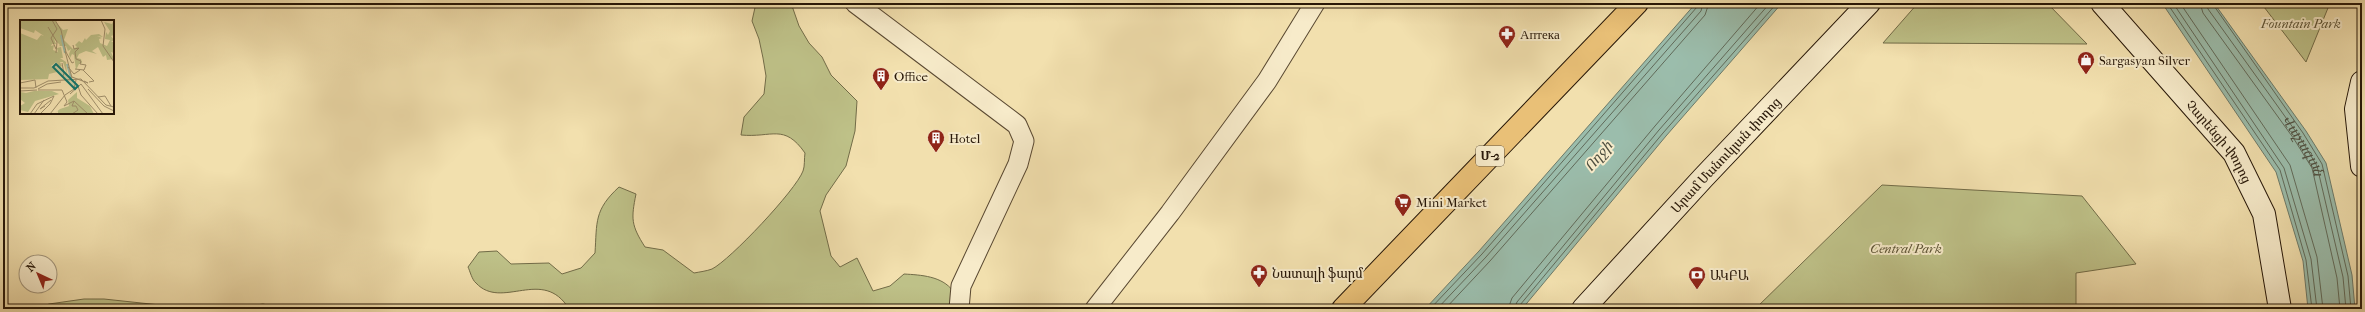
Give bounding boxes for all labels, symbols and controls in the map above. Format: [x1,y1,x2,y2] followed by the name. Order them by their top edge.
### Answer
[2260,16,2341,31] park label: Fountain Park
[20,20,114,114] inset map
[1497,24,1517,49] pharmacy icon: Аптека
[1520,27,1560,42] place label: Аптека
[2076,50,2096,75] shop icon: Sargasyan Silver
[2099,53,2191,68] place label: Sargasyan Silver
[871,66,891,91] building icon: Office
[894,69,928,84] place label: Office
[1668,94,1785,216] street label: Արամ Մանուկյան փողոց
[2183,97,2255,186] street label: Չարենցի փողոց
[2278,112,2327,178] water label: Վաչագան
[926,128,946,153] building icon: Hotel
[949,131,981,146] place label: Hotel
[1581,137,1617,175] water label: Ողջի
[1476,146,1504,166] road number: Մ-2
[1393,192,1413,217] supermarket icon: Mini Market
[1416,195,1487,210] place label: Mini Market
[1870,241,1942,256] park label: Central Park
[18,254,58,294] north arrow
[24,259,39,275] text: N
[1249,263,1269,288] pharmacy icon: Նատալի ֆարմ
[1687,265,1707,290] bank icon: ԱԿԲԱ
[1272,266,1363,282] place label: Նատալի ֆարմ
[1710,268,1749,283] place label: ԱԿԲԱ

